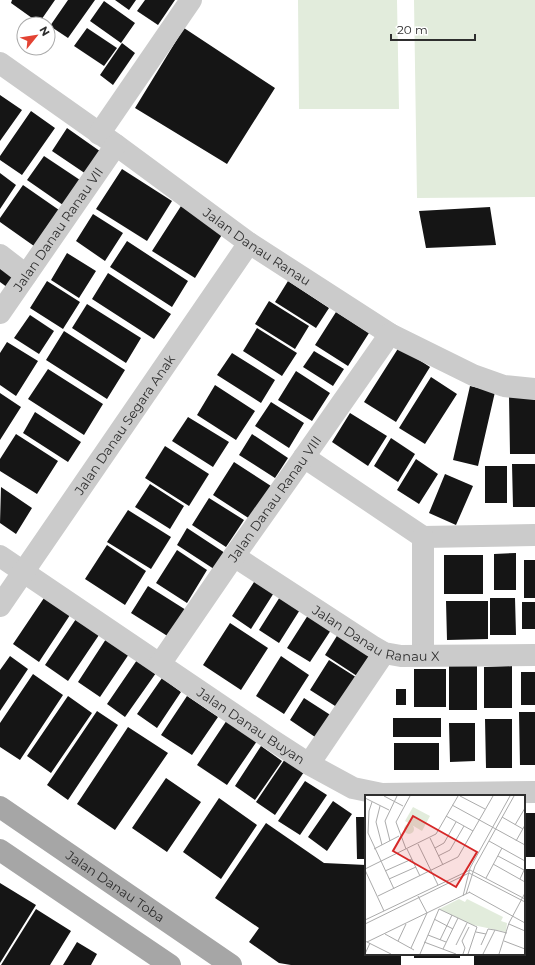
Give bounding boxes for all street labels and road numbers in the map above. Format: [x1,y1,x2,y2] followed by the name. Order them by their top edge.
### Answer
[9,164,106,295] street label: Jalan Danau Ranau VII
[199,204,314,289] street label: Jalan Danau Ranau
[70,351,178,499] street label: Jalan Danau Segara Anak
[224,432,324,566] street label: Jalan Danau Ranau VIII
[309,601,440,664] street label: Jalan Danau Ranau X
[193,683,308,767] street label: Jalan Danau Buyan
[62,846,168,925] street label: Jalan Danau Toba

